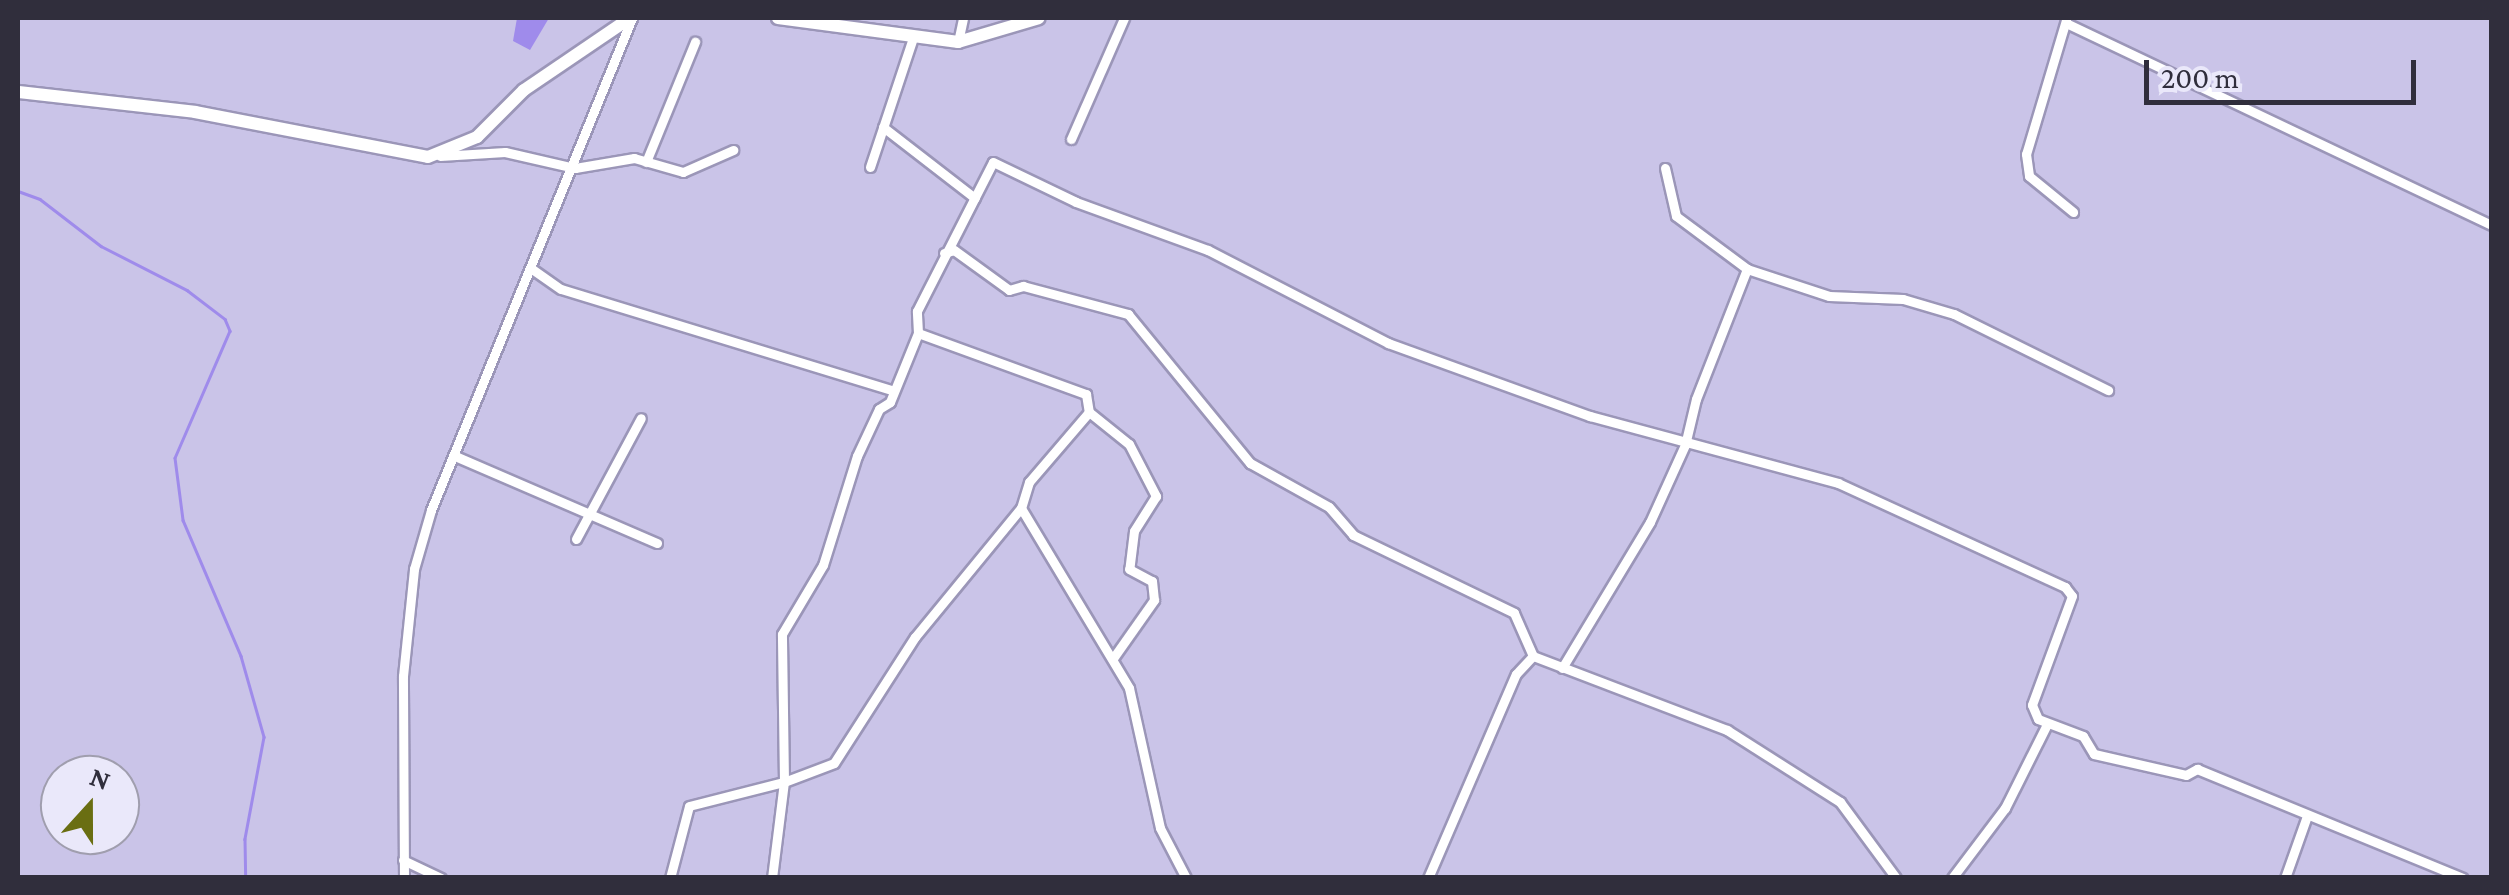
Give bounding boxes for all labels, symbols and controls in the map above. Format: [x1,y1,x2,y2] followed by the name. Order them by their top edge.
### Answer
[2149,40,2422,102] scale bar
[2161,61,2239,94] text: 200 m
[40,755,140,855] north arrow
[86,761,115,796] text: N

